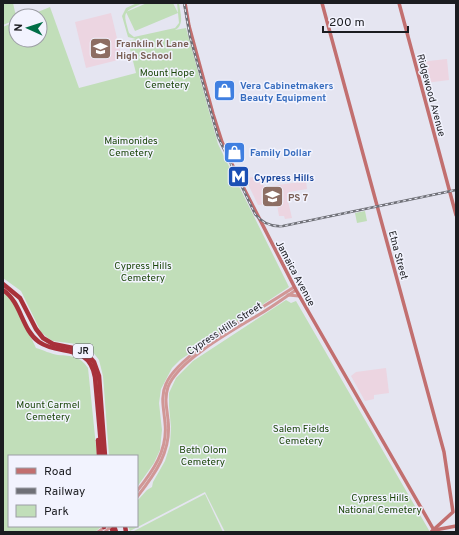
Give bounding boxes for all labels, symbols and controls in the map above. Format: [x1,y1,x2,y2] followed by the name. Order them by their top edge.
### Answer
[8,8,48,48] north arrow
[323,8,408,34] scale bar
[329,15,365,31] text: 200 m
[12,23,26,32] text: N
[88,36,114,62] school or university icon: Franklin K Lane High School
[116,38,189,63] place label: Franklin K Lane High School
[413,53,448,138] street label: Ridgewood Avenue
[140,67,194,92] park label: Mount Hope Cemetery
[211,78,237,104] shop icon: Vera Cabinetmakers Beauty Equipment
[240,80,334,105] place label: Vera Cabinetmakers Beauty Equipment
[104,135,158,160] park label: Maimonides Cemetery
[222,139,248,165] shop icon: Family Dollar
[250,147,312,160] place label: Family Dollar
[225,164,251,190] metro station icon: Cypress Hills
[254,172,314,185] place label: Cypress Hills
[259,184,285,210] school or university icon: PS 7
[288,192,308,205] place label: PS 7
[385,229,410,281] street label: Etna Street
[272,239,317,309] street label: Jamaica Avenue
[114,260,172,285] park label: Cypress Hills Cemetery
[185,300,265,359] street label: Cypress Hills Street
[73,344,93,358] road number: JR
[16,399,80,424] park label: Mount Carmel Cemetery
[273,423,330,448] park label: Salem Fields Cemetery
[179,444,227,469] park label: Beth Olom Cemetery
[8,455,138,527] legend
[44,464,72,480] text: Road
[44,484,85,500] text: Railway
[338,492,422,517] park label: Cypress Hills National Cemetery
[44,504,69,520] text: Park

